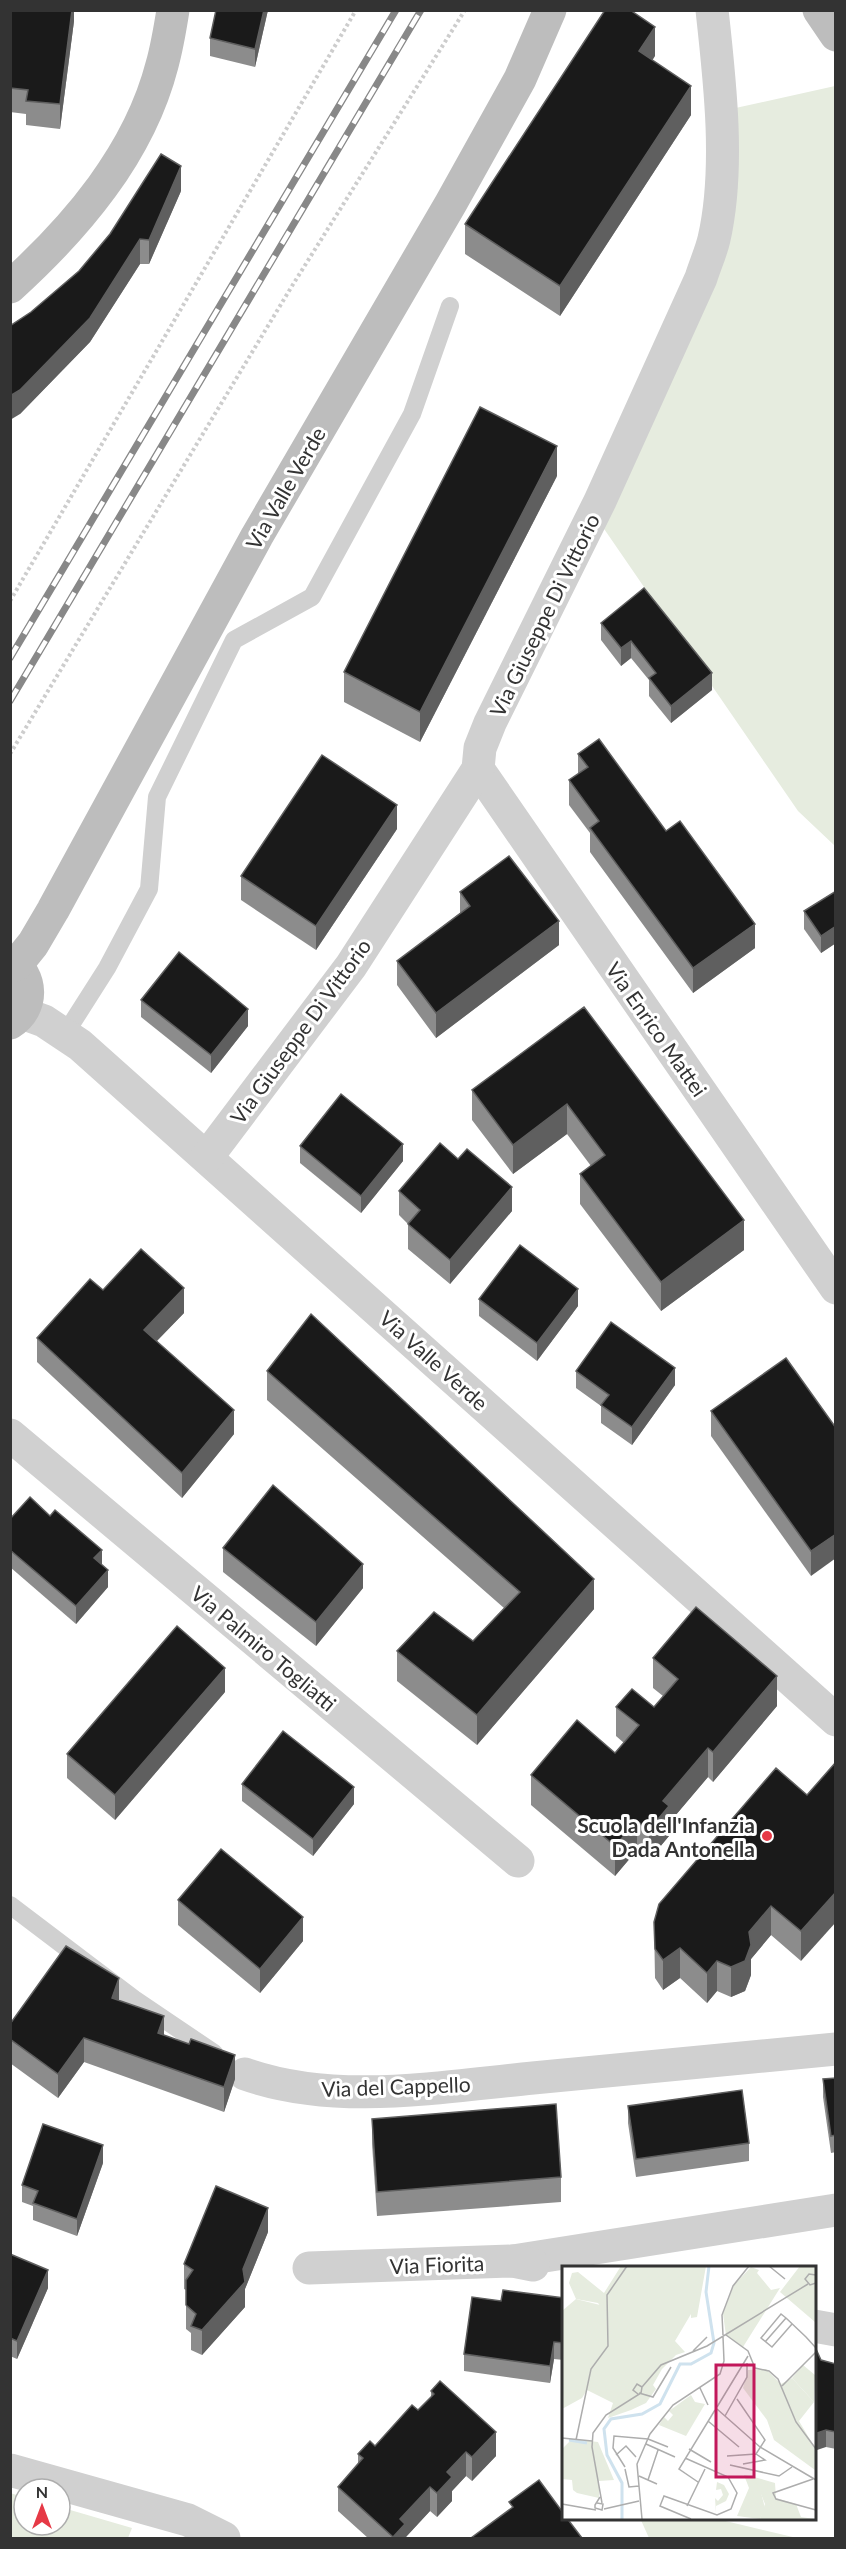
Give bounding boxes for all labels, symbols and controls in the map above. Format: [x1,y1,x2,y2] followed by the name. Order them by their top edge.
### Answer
[240,422,330,554] street label: Via Valle Verde
[484,509,604,721] street label: Via Giuseppe Di Vittorio
[224,933,376,1128] street label: Via Giuseppe Di Vittorio
[601,957,713,1101] street label: Via Enrico Mattei
[375,1305,493,1415] street label: Via Valle Verde
[186,1580,342,1716] street label: Via Palmiro Togliatti
[577,1812,755,1861] place label: Scuola dell'Infanzia Dada Antonella
[760,1829,774,1843] marker: Scuola dell'Infanzia Dada Antonella
[321,2071,471,2101] street label: Via del Cappello
[389,2250,485,2278] street label: Via Fiorita
[562,2266,816,2519] inset map
[12,2477,72,2537] north arrow
[36,2482,48,2501] text: N

